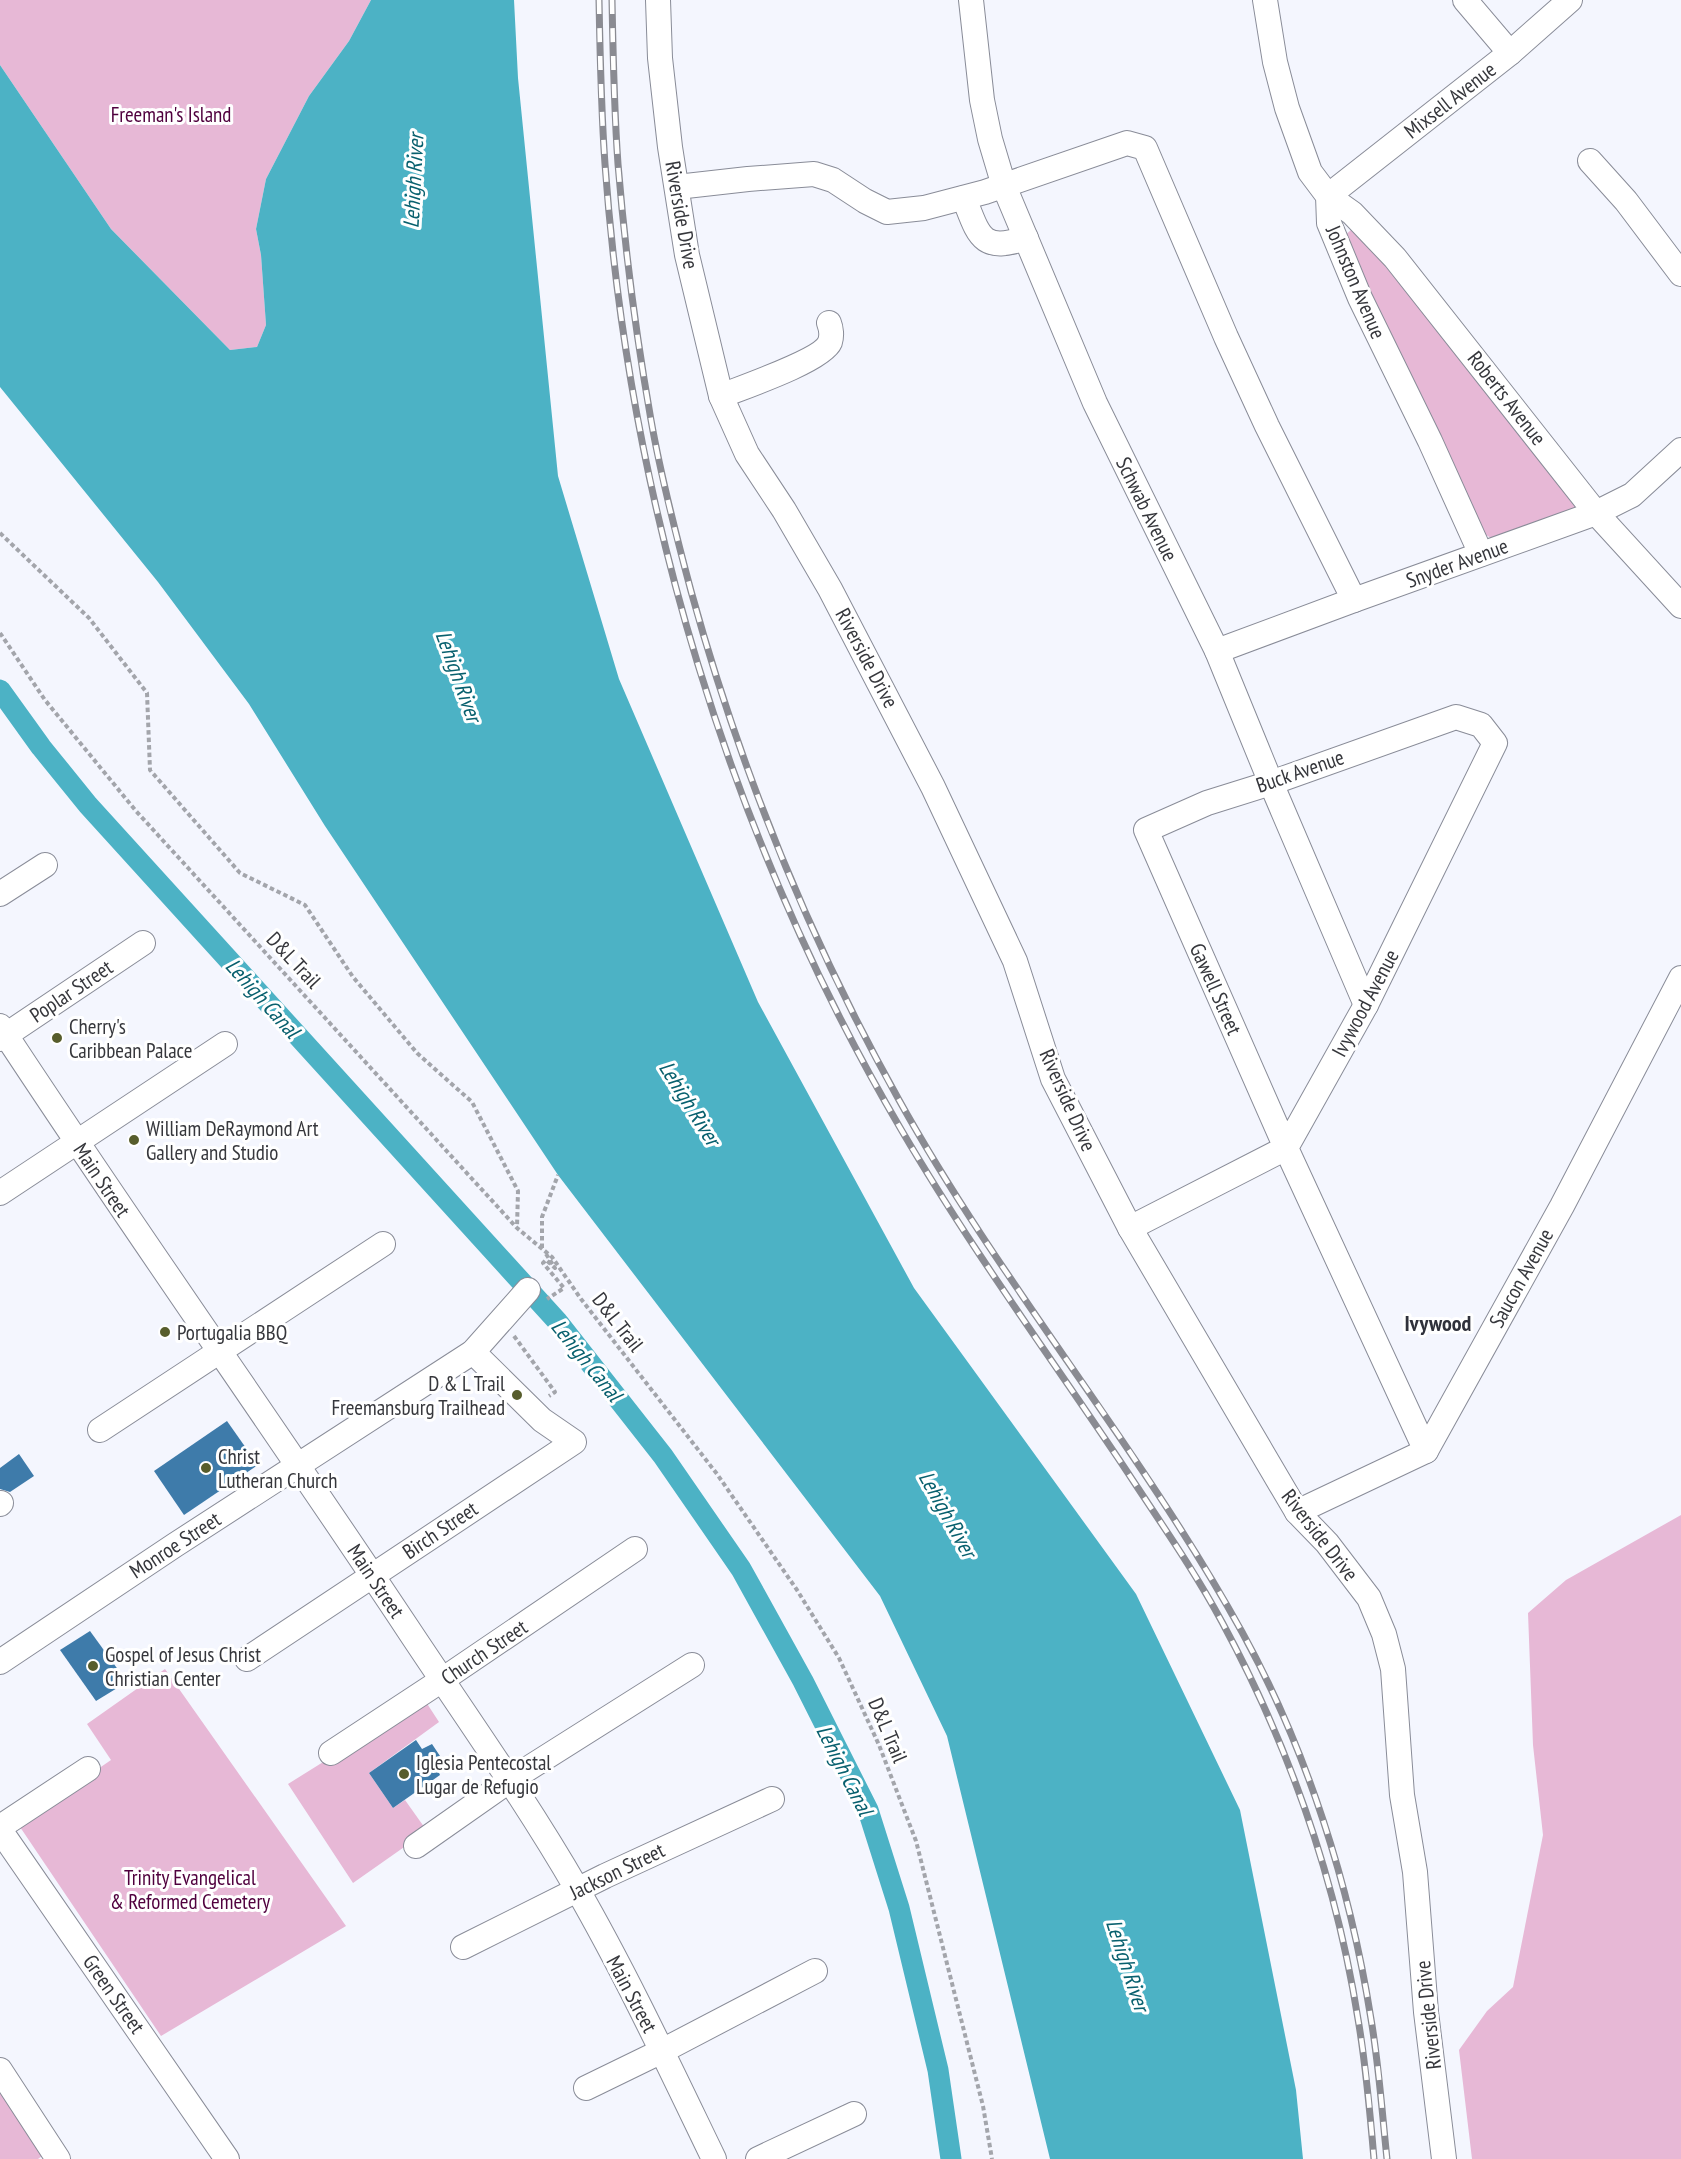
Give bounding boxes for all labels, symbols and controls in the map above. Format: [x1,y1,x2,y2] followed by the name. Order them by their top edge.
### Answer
[1399,56,1501,144] street label: Mixsell Avenue
[111,101,231,128] park label: Freeman's Island
[397,130,430,229] water label: Lehigh River
[659,159,705,271] street label: Riverside Drive
[1320,220,1392,343] street label: Johnston Avenue
[1462,345,1552,451] street label: Roberts Avenue
[1110,452,1184,566] street label: Schwab Avenue
[1402,532,1512,594] street label: Snyder Avenue
[829,603,905,713] street label: Riverside Drive
[430,627,489,728] water label: Lehigh River
[1253,743,1347,799] street label: Buck Avenue
[261,926,327,994] street label: D&L Trail
[1184,939,1248,1039] street label: Gawell Street
[1325,945,1405,1061] street label: Ivywood Avenue
[220,952,307,1045] water label: Lehigh Canal
[24,953,118,1028] street label: Poplar Street
[69,1013,192,1064] place label: Cherry's Caribbean Palace
[50,1031,64,1045] marker: Cherry's Caribbean Palace
[1033,1045,1103,1155] street label: Riverside Drive
[653,1055,728,1153] water label: Lehigh River
[146,1115,319,1166] place label: William DeRaymond Art Gallery and Studio
[127,1133,141,1147] marker: William DeRaymond Art Gallery and Studio
[67,1138,137,1222] street label: Main Street
[1483,1224,1559,1332] street label: Saucon Avenue
[586,1287,650,1357] street label: D&L Trail
[1405,1309,1472,1337] district label: Ivywood
[545,1313,630,1408] water label: Lehigh Canal
[177,1319,288,1346] place label: Portugalia BBQ
[158,1325,172,1339] marker: Portugalia BBQ
[331,1370,505,1421] place label: D & L Trail Freemansburg Trailhead
[510,1388,524,1402] marker: D & L Trail Freemansburg Trailhead
[218,1443,338,1494] place label: Christ Lutheran Church
[199,1461,213,1475] marker: Christ Lutheran Church
[913,1466,985,1565] water label: Lehigh River
[1276,1484,1364,1586] street label: Riverside Drive
[397,1495,483,1565] street label: Birch Street
[124,1505,226,1584] street label: Monroe Street
[341,1539,411,1623] street label: Main Street
[436,1613,533,1691] street label: Church Street
[105,1641,261,1692] place label: Gospel of Jesus Christ Christian Center
[86,1659,100,1673] marker: Gospel of Jesus Christ Christian Center
[862,1693,914,1767] street label: D&L Trail
[810,1720,881,1822] water label: Lehigh Canal
[416,1749,551,1800] place label: Iglesia Pentecostal Lugar de Refugio
[397,1767,411,1781] marker: Iglesia Pentecostal Lugar de Refugio
[564,1836,669,1906] street label: Jackson Street
[110,1864,270,1915] park label: Trinity Evangelical & Reformed Cemetery
[1100,1916,1157,2017] water label: Lehigh River
[77,1949,151,2039] street label: Green Street
[600,1951,664,2037] street label: Main Street
[1409,1959,1447,2071] street label: Riverside Drive

